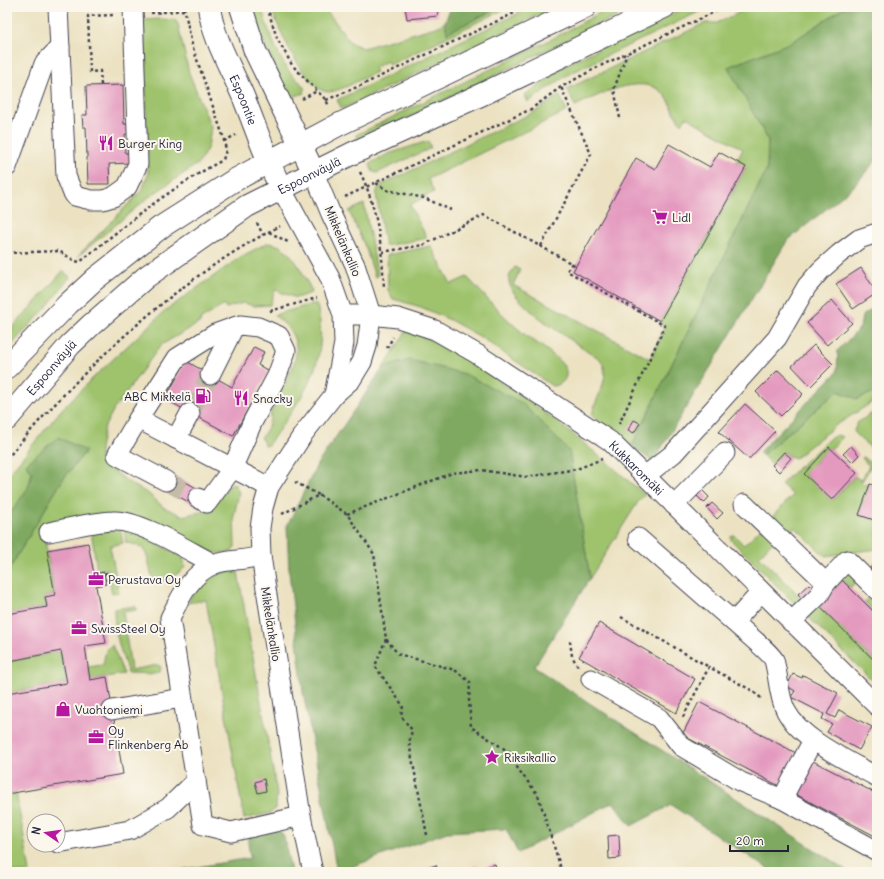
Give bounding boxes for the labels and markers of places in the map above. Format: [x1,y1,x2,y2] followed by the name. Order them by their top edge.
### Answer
[97,134,115,152] restaurant icon: Burger King
[118,136,182,151] place label: Burger King
[651,208,669,226] supermarket icon: Lidl
[672,210,691,225] place label: Lidl
[194,387,212,405] fuel station icon: ABC Mikkelä
[124,389,191,404] place label: ABC Mikkelä
[232,389,250,407] restaurant icon: Snacky
[253,391,292,406] place label: Snacky
[87,570,105,588] office icon: Perustava Oy
[108,572,181,587] place label: Perustava Oy
[70,619,88,637] office icon: SwissSteel Oy
[91,621,166,636] place label: SwissSteel Oy
[54,700,72,718] shop icon: Vuohtoniemi
[75,702,143,717] place label: Vuohtoniemi
[108,723,189,752] place label: Oy Flinkenberg Ab
[87,728,105,746] office icon: Oy Flinkenberg Ab
[483,748,501,766] place icon: Riksikallio
[504,750,557,765] place label: Riksikallio

